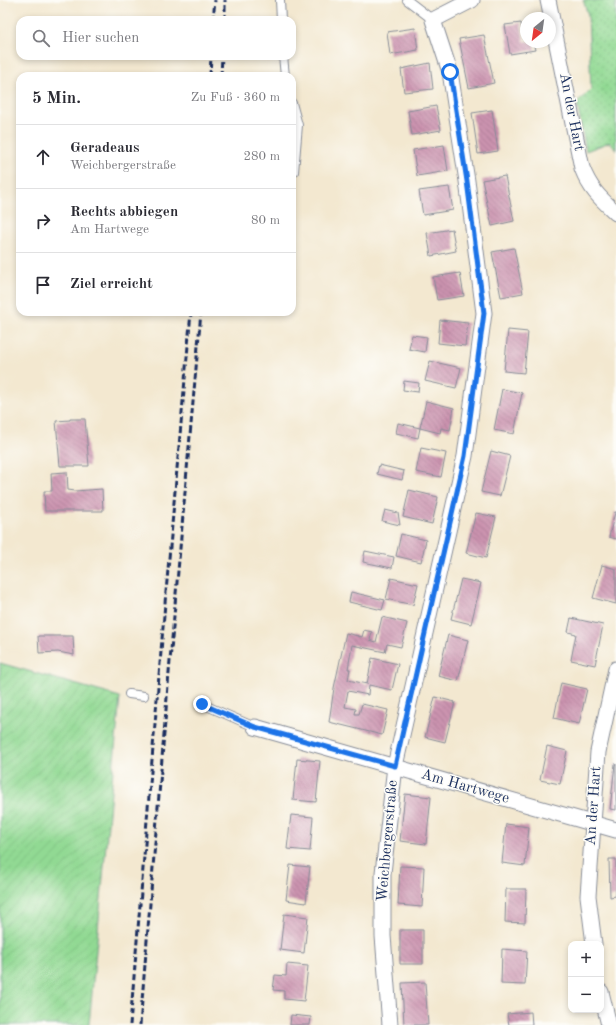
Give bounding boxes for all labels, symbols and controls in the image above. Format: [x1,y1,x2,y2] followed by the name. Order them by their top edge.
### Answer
[520,12,556,48] north arrow
[16,16,296,60] search box
[30,27,52,49] icon: search
[62,31,139,46] text: Hier suchen
[441,63,459,81] route start
[556,72,586,152] street label: An der Hart
[32,90,81,107] text: 5 Min.
[191,91,280,104] text: Zu Fuß · 360 m
[70,141,139,156] text: Geradeaus
[32,146,54,168] icon: ahead
[243,150,280,163] text: 280 m
[70,159,176,172] text: Weichbergerstraße
[70,205,178,220] text: Rechts abbiegen
[32,210,54,232] icon: right
[251,214,280,227] text: 80 m
[70,223,149,236] text: Am Hartwege
[32,274,54,296] icon: arrive
[70,277,153,292] text: Ziel erreicht
[193,695,211,713] route end
[584,766,604,846] street label: An der Hart
[419,767,511,807] street label: Am Hartwege
[375,779,401,903] street label: Weichbergerstraße
[568,941,604,1013] map controls
[568,941,604,977] button: +
[568,977,604,1013] button: −

